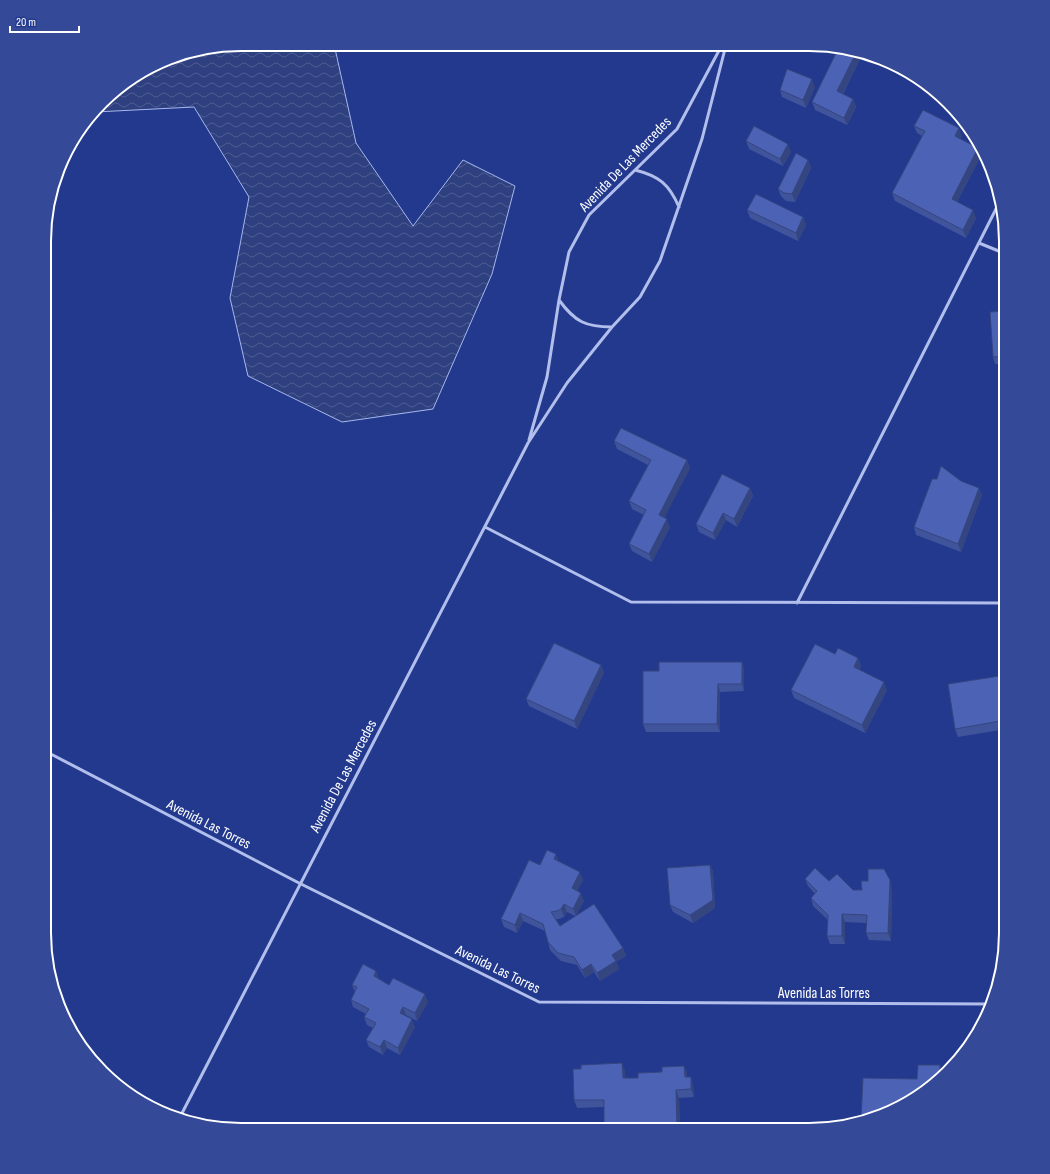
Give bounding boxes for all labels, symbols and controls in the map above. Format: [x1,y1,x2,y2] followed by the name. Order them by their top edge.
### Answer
[10,8,79,34] scale bar
[16,15,36,30] text: 20 m
[574,113,676,217] street label: Avenida De Las Mercedes
[305,717,381,837] street label: Avenida De Las Mercedes
[163,795,254,854] street label: Avenida Las Torres
[451,940,543,998] street label: Avenida Las Torres
[777,984,870,1003] street label: Avenida Las Torres

